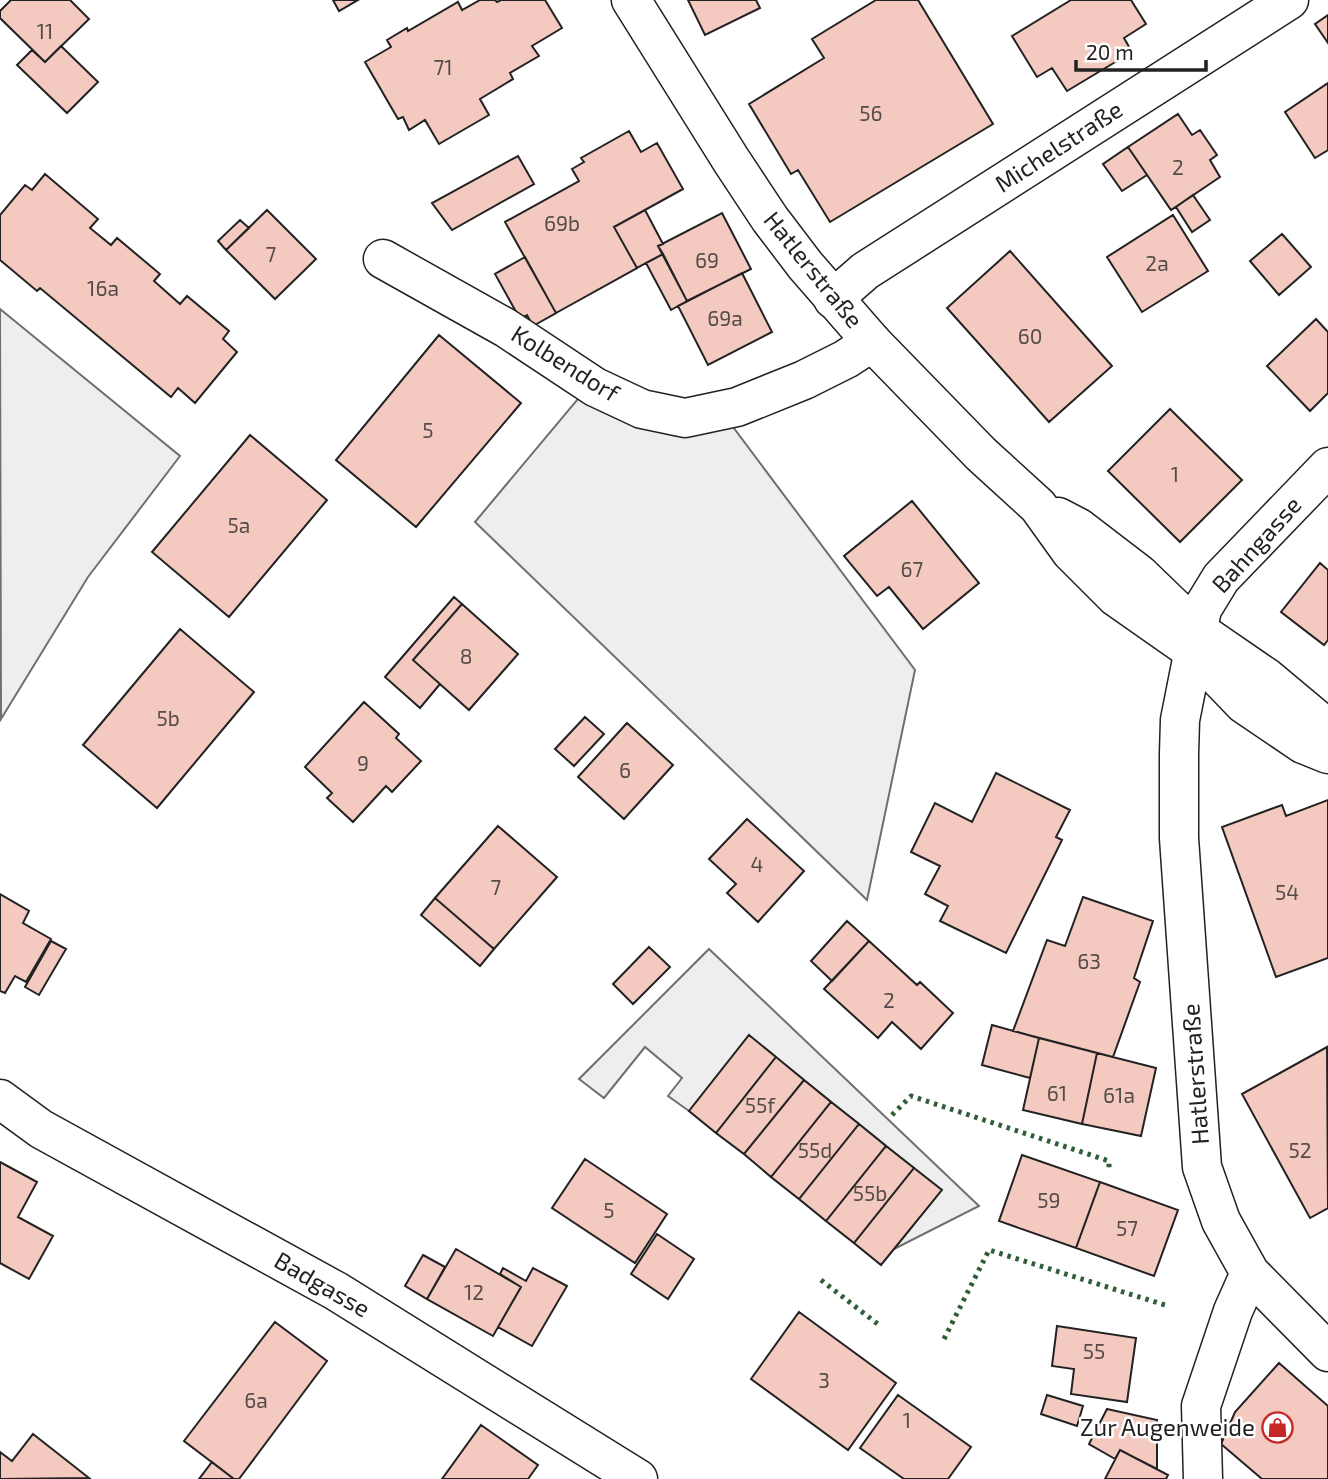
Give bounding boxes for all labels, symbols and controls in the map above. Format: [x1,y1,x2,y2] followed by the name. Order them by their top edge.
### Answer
[37,18,53,43] house number: 11
[1076,28,1206,72] scale bar
[1086,39,1134,64] text: 20 m
[433,54,453,79] house number: 71
[989,94,1127,198] street label: Michelstraße
[859,100,883,125] house number: 56
[1172,154,1184,179] house number: 2
[758,205,870,333] street label: Hatlerstraße
[544,210,580,235] house number: 69b
[266,241,277,266] house number: 7
[695,247,719,272] house number: 69
[1145,250,1169,275] house number: 2a
[87,275,119,300] house number: 16a
[707,305,743,330] house number: 69a
[507,318,626,408] street label: Kolbendorf
[1018,323,1042,348] house number: 60
[422,417,434,442] house number: 5
[1171,461,1179,486] house number: 1
[1205,490,1307,598] street label: Bahngasse
[228,512,250,537] house number: 5a
[901,556,924,581] house number: 67
[460,643,472,668] house number: 8
[156,705,180,730] house number: 5b
[357,750,369,775] house number: 9
[619,757,631,782] house number: 6
[751,851,763,876] house number: 4
[491,874,502,899] house number: 7
[1275,879,1299,904] house number: 54
[1077,948,1101,973] house number: 63
[883,987,895,1012] house number: 2
[1175,1003,1214,1146] street label: Hatlerstraße
[1047,1080,1067,1105] house number: 61
[1103,1082,1135,1107] house number: 61a
[745,1092,776,1117] house number: 55f
[798,1137,832,1162] house number: 55d
[1288,1137,1312,1162] house number: 52
[853,1180,887,1205] house number: 55b
[1037,1187,1061,1212] house number: 59
[603,1197,615,1222] house number: 5
[1116,1215,1138,1240] house number: 57
[270,1245,376,1323] street label: Badgasse
[464,1279,484,1304] house number: 12
[1083,1338,1105,1363] house number: 55
[818,1367,830,1392] house number: 3
[244,1387,268,1412] house number: 6a
[903,1407,911,1432] house number: 1
[1261,1411,1295,1445] shop icon: Zur Augenweide
[1080,1412,1255,1441] place label: Zur Augenweide

